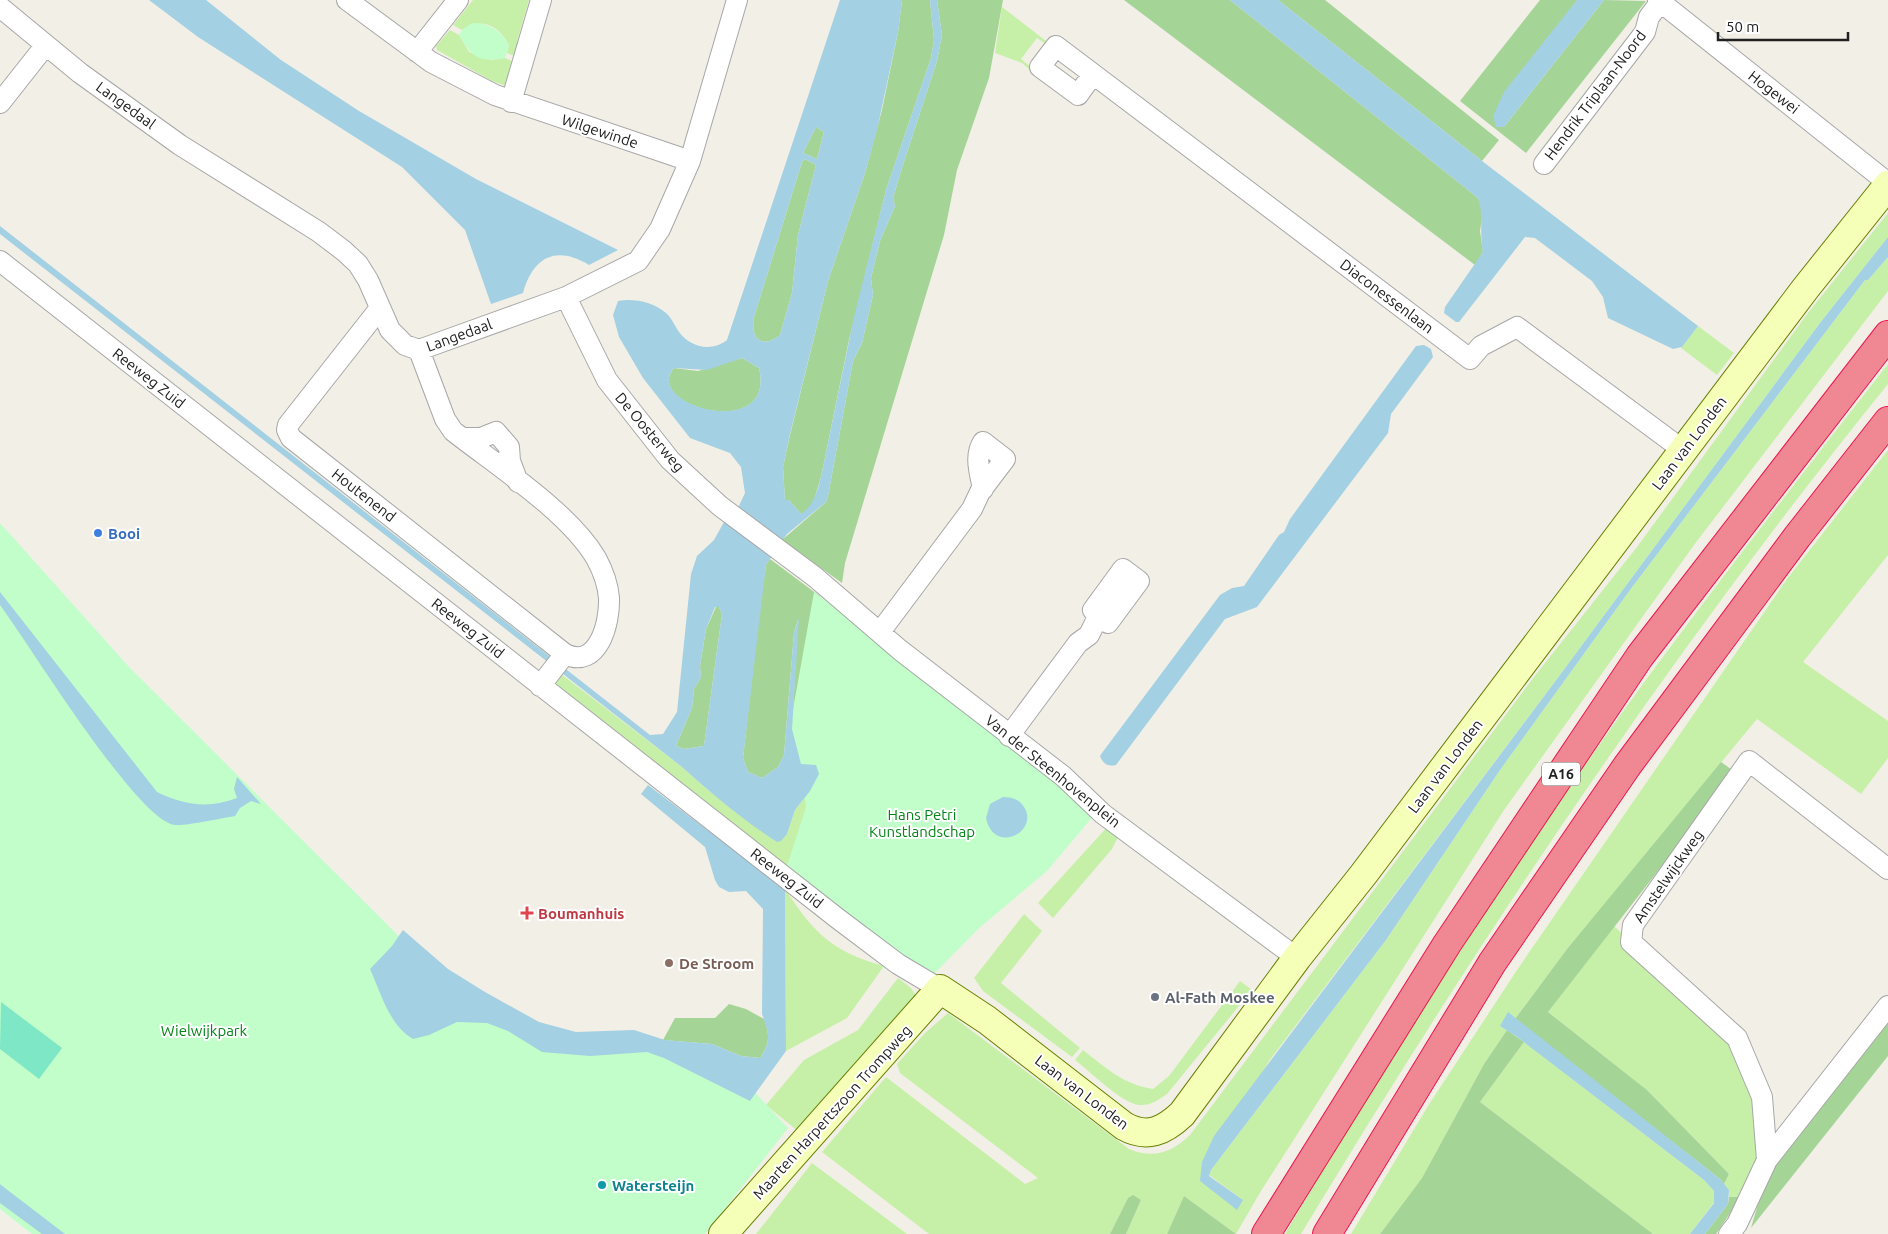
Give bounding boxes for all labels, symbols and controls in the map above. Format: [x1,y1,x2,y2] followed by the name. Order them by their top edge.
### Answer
[1718,10,1848,42] scale bar
[1726,18,1759,35] text: 50 m
[1541,27,1649,163] street label: Hendrik Triplaan-Noord
[1745,67,1803,117] street label: Hogewei
[93,78,159,132] street label: Langedaal
[560,111,640,151] street label: Wilgewinde
[1337,255,1437,337] street label: Diaconessenlaan
[424,315,494,355] street label: Langedaal
[109,344,189,412] street label: Reeweg Zuid
[612,389,688,475] street label: De Oosterweg
[1648,393,1730,493] street label: Laan van Londen
[329,465,399,525] street label: Houtenend
[108,525,140,542] place label: Booi
[92,527,104,539] marker: Booi
[428,594,508,662] street label: Reeweg Zuid
[982,711,1124,831] street label: Van der Steenhovenplein
[1404,716,1486,816] street label: Laan van Londen
[1542,762,1580,786] road number: A16
[869,806,975,840] park label: Hans Petri Kunstlandschap
[1630,826,1706,926] street label: Amstelwijckweg
[747,844,827,912] street label: Reeweg Zuid
[538,905,624,922] place label: Boumanhuis
[520,906,534,920] marker: Boumanhuis
[679,955,754,972] place label: De Stroom
[663,957,675,969] marker: De Stroom
[1165,989,1275,1006] place label: Al-Fath Moskee
[1149,991,1161,1003] marker: Al-Fath Moskee
[161,1022,248,1039] park label: Wielwijkpark
[749,1022,915,1202] street label: Maarten Harpertszoon Trompweg
[1032,1051,1132,1133] street label: Laan van Londen
[612,1177,694,1194] place label: Watersteijn
[596,1179,608,1191] marker: Watersteijn

